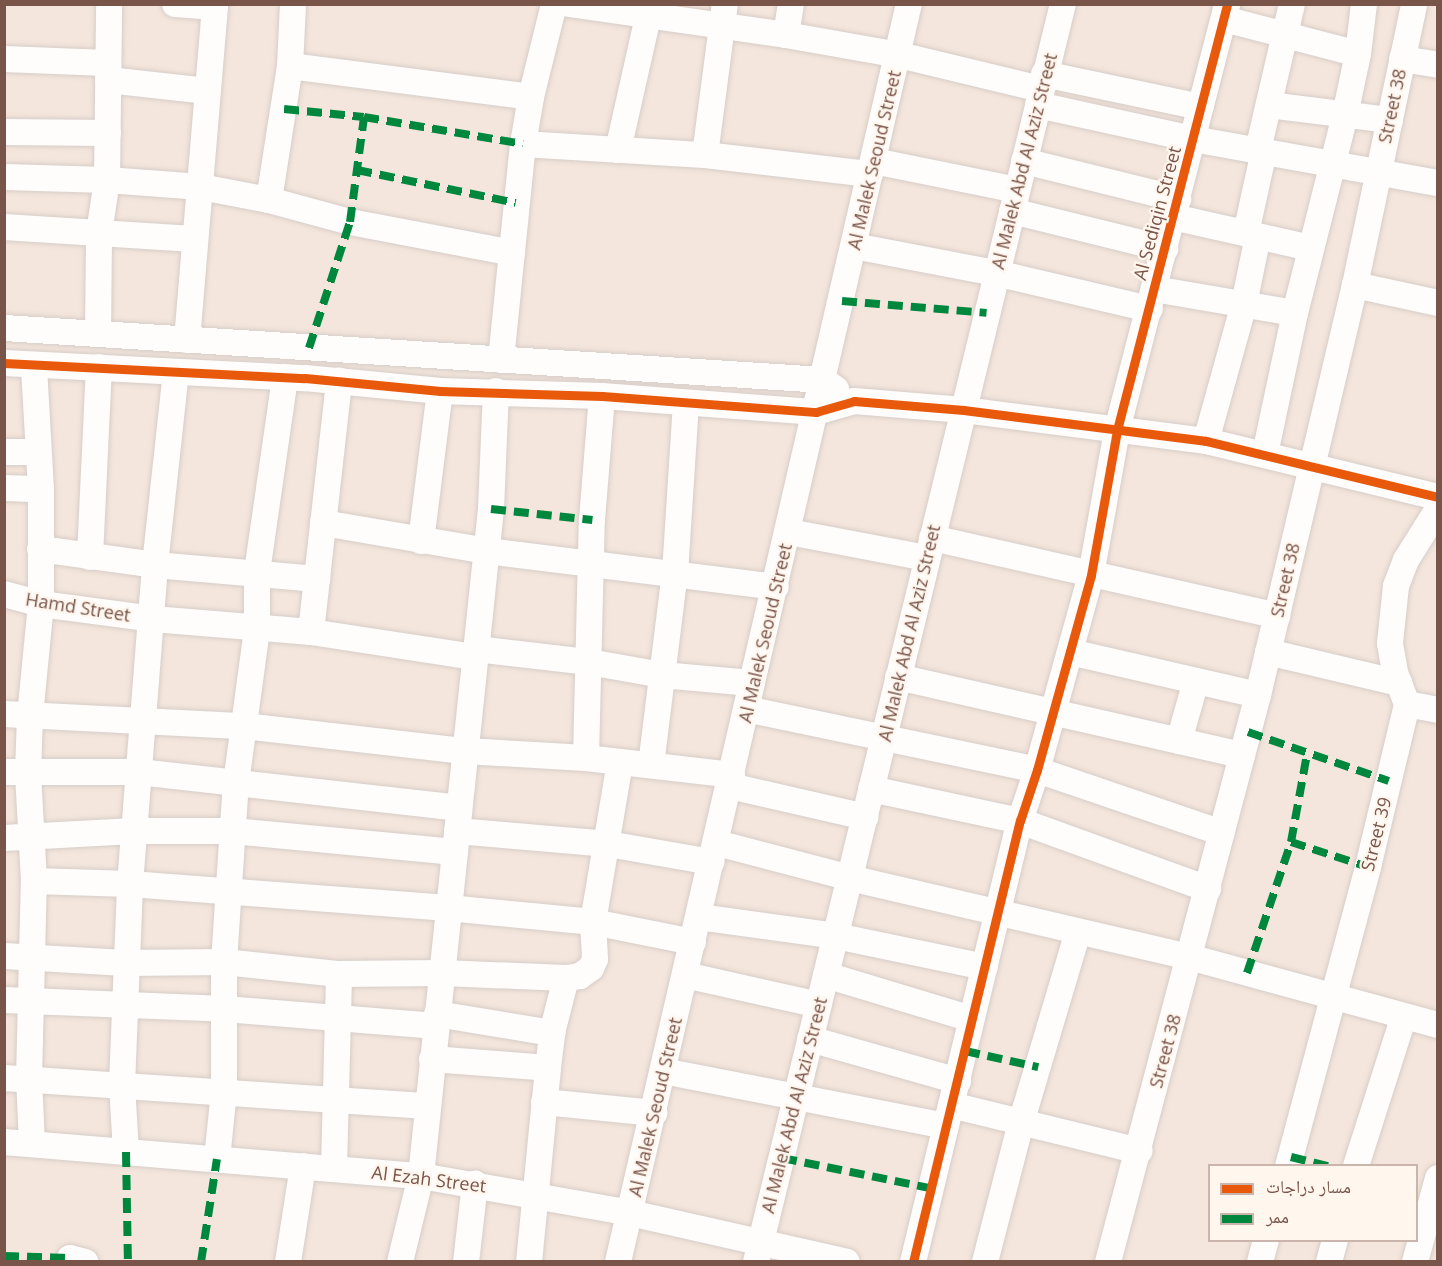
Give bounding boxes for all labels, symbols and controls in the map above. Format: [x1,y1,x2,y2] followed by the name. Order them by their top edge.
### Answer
[987,51,1061,271] street label: Al Malek Abd Al Aziz Street
[1374,67,1410,145] street label: Street 38
[843,68,905,252] street label: Al Malek Seoud Street
[1129,144,1185,282] street label: Al Sediqin Street
[874,522,944,744] street label: Al Malek Abd Al Aziz Street
[734,541,796,725] street label: Al Malek Seoud Street
[1266,541,1304,619] street label: Street 38
[24,588,132,626] street label: Hamd Street
[1356,795,1396,873] street label: Street 39
[757,995,831,1215] street label: Al Malek Abd Al Aziz Street
[1145,1012,1185,1090] street label: Street 38
[624,1015,686,1199] street label: Al Malek Seoud Street
[371,1161,487,1197] street label: Al Ezah Street
[1208,1164,1418,1242] legend
[1266,1174,1351,1198] text: مسار دراجات
[1266,1204,1289,1228] text: ممر

